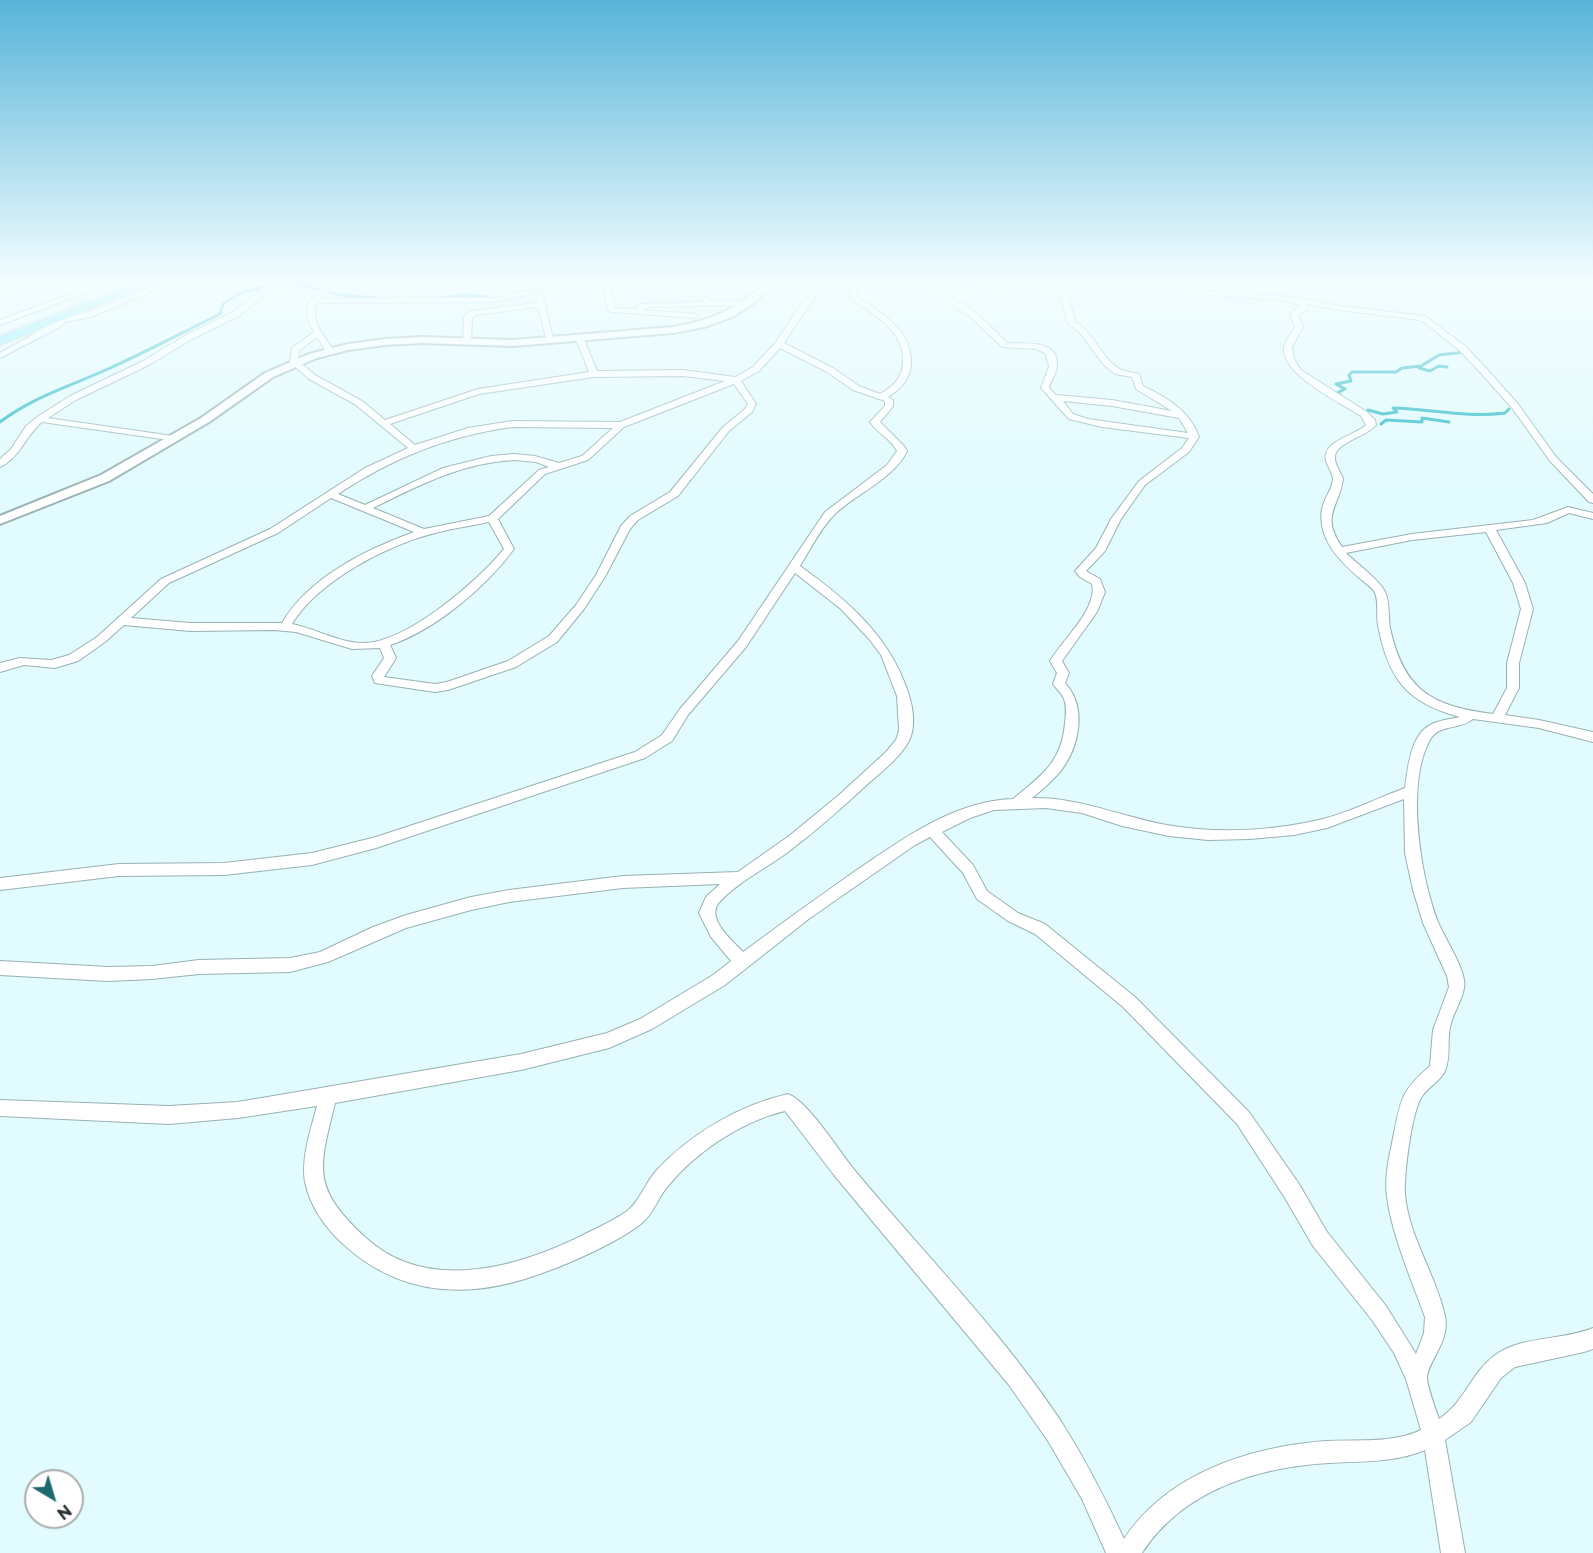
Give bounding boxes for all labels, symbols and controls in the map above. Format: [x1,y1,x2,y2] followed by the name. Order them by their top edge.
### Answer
[24,1469,84,1529] north arrow
[53,1501,75,1523] text: N

